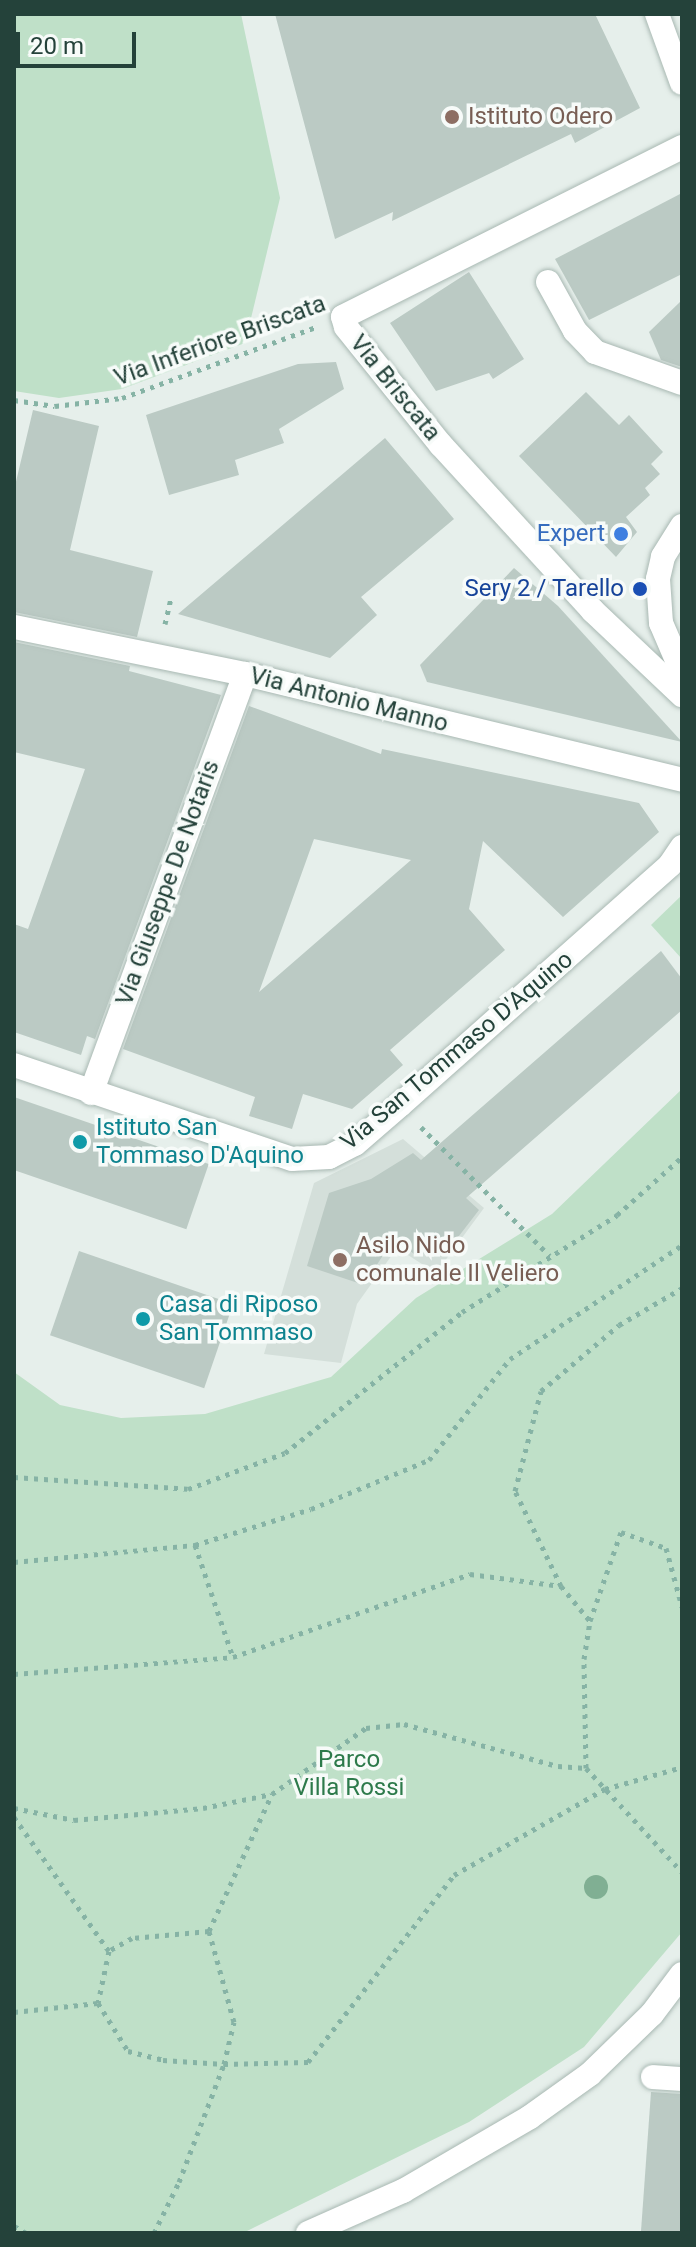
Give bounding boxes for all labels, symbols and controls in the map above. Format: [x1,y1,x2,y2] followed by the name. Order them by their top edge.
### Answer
[20,16,140,66] scale bar
[30,32,84,60] text: 20 m
[468,103,613,131] place label: Istituto Odero
[443,108,461,126] marker: Istituto Odero
[110,289,330,393] street label: Via Inferiore Briscata
[344,329,446,447] street label: Via Briscata
[537,520,605,548] place label: Expert
[612,525,630,543] marker: Expert
[464,575,624,603] place label: Sery 2 / Tarello
[631,580,649,598] marker: Sery 2 / Tarello
[247,661,451,739] street label: Via Antonio Manno
[110,756,226,1010] street label: Via Giuseppe De Notaris
[335,945,579,1157] street label: Via San Tommaso D'Aquino
[96,1114,304,1170] place label: Istituto San Tommaso D'Aquino
[71,1133,89,1151] marker: Istituto San Tommaso D'Aquino
[356,1232,559,1288] place label: Asilo Nido comunale Il Veliero
[331,1251,349,1269] marker: Asilo Nido comunale Il Veliero
[159,1291,318,1347] place label: Casa di Riposo San Tommaso
[134,1310,152,1328] marker: Casa di Riposo San Tommaso
[294,1746,404,1802] park label: Parco Villa Rossi

